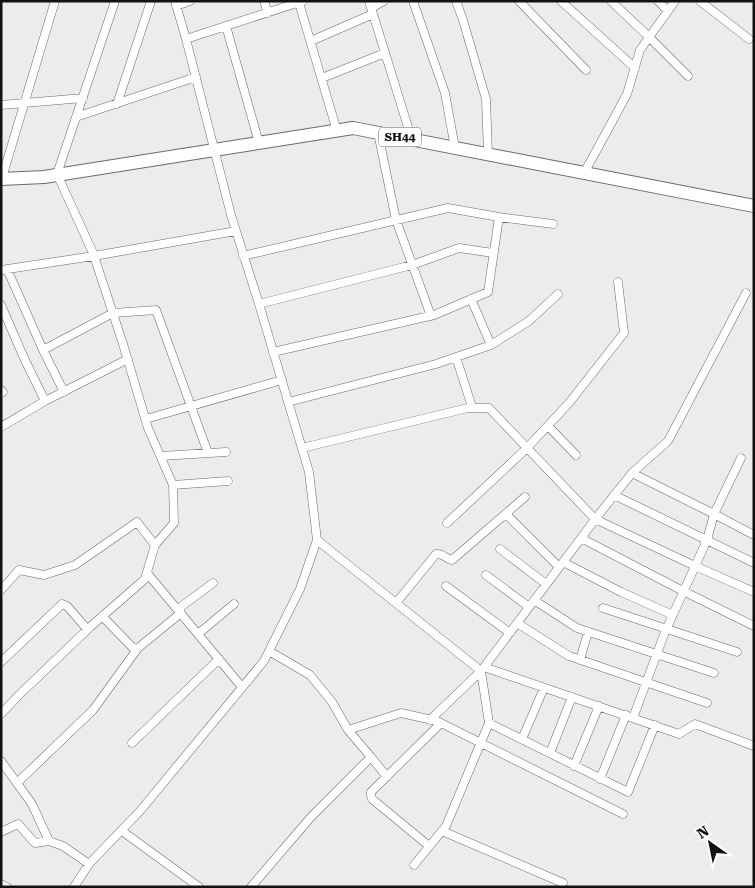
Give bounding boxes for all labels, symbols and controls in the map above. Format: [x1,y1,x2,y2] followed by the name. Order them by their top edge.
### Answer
[379,128,421,146] road number: SH44
[685,818,735,868] north arrow
[694,822,712,842] text: N

